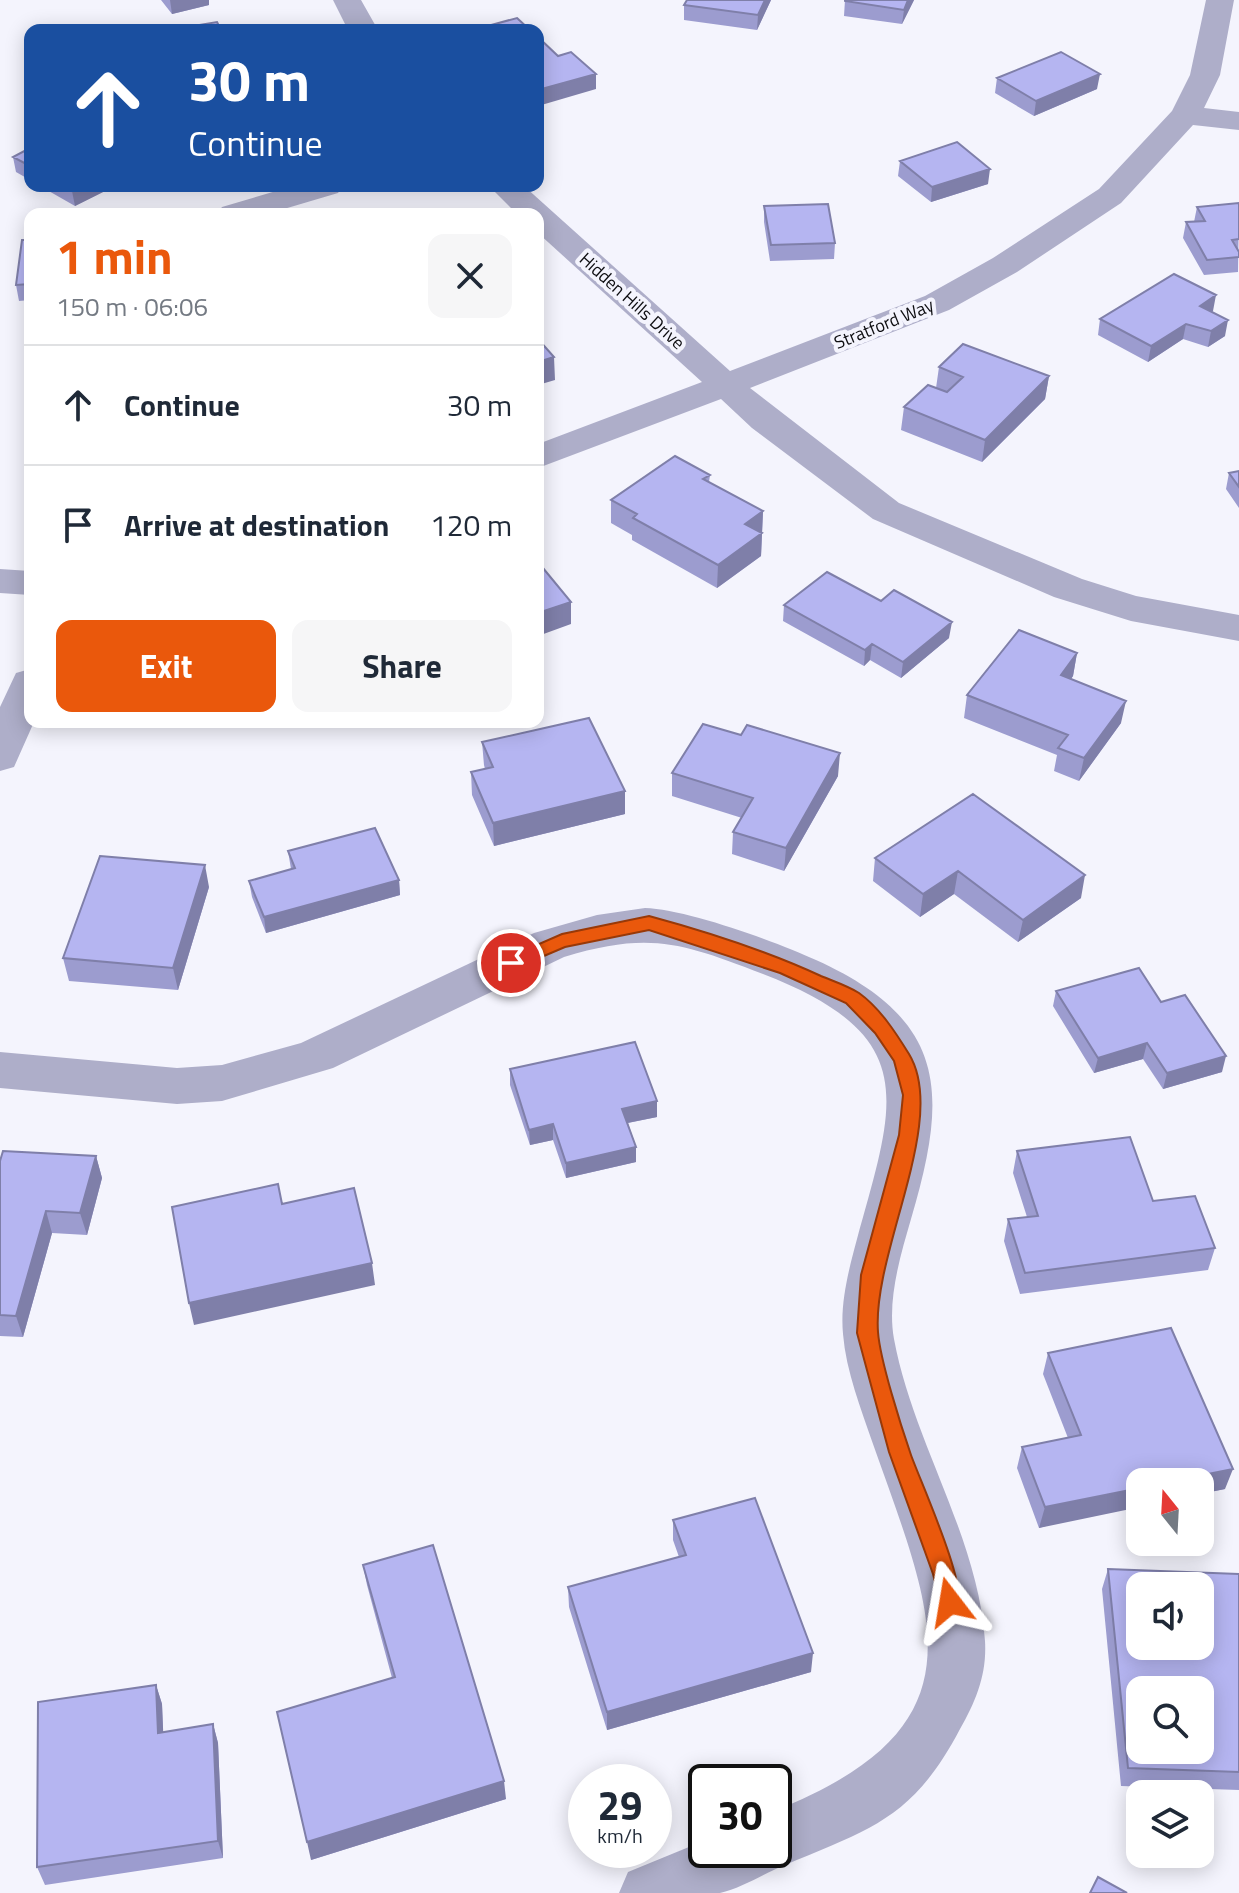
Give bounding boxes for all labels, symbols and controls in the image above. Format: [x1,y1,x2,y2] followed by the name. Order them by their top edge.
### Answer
[188,38,310,123] text: 30 m
[56,56,160,160] icon: ahead
[188,115,323,170] text: Continue
[56,220,173,293] text: 1 min
[428,234,512,318] button: close
[574,246,691,355] street label: Hidden Hills Drive
[56,287,208,326] text: 150 m · 06:06
[830,291,938,356] street label: Stratford Way
[124,382,240,428] text: Continue
[447,382,512,428] text: 30 m
[56,383,100,427] icon: ahead
[124,502,389,548] text: Arrive at destination
[430,502,512,548] text: 120 m
[56,503,100,547] icon: arrive
[56,620,276,712] button: Exit
[292,620,512,712] button: Share
[477,929,545,997] pin
[489,941,533,985] icon: arrive
[1126,1468,1214,1556] north arrow
[1126,1468,1214,1868] map controls
[908,1560,992,1644] position arrow
[1126,1572,1214,1660] button: sound
[1126,1676,1214,1764] button: search
[688,1764,792,1868] speed limit sign: 30
[598,1775,642,1836] text: 29
[1126,1780,1214,1868] button: layers
[597,1820,643,1851] text: km/h

